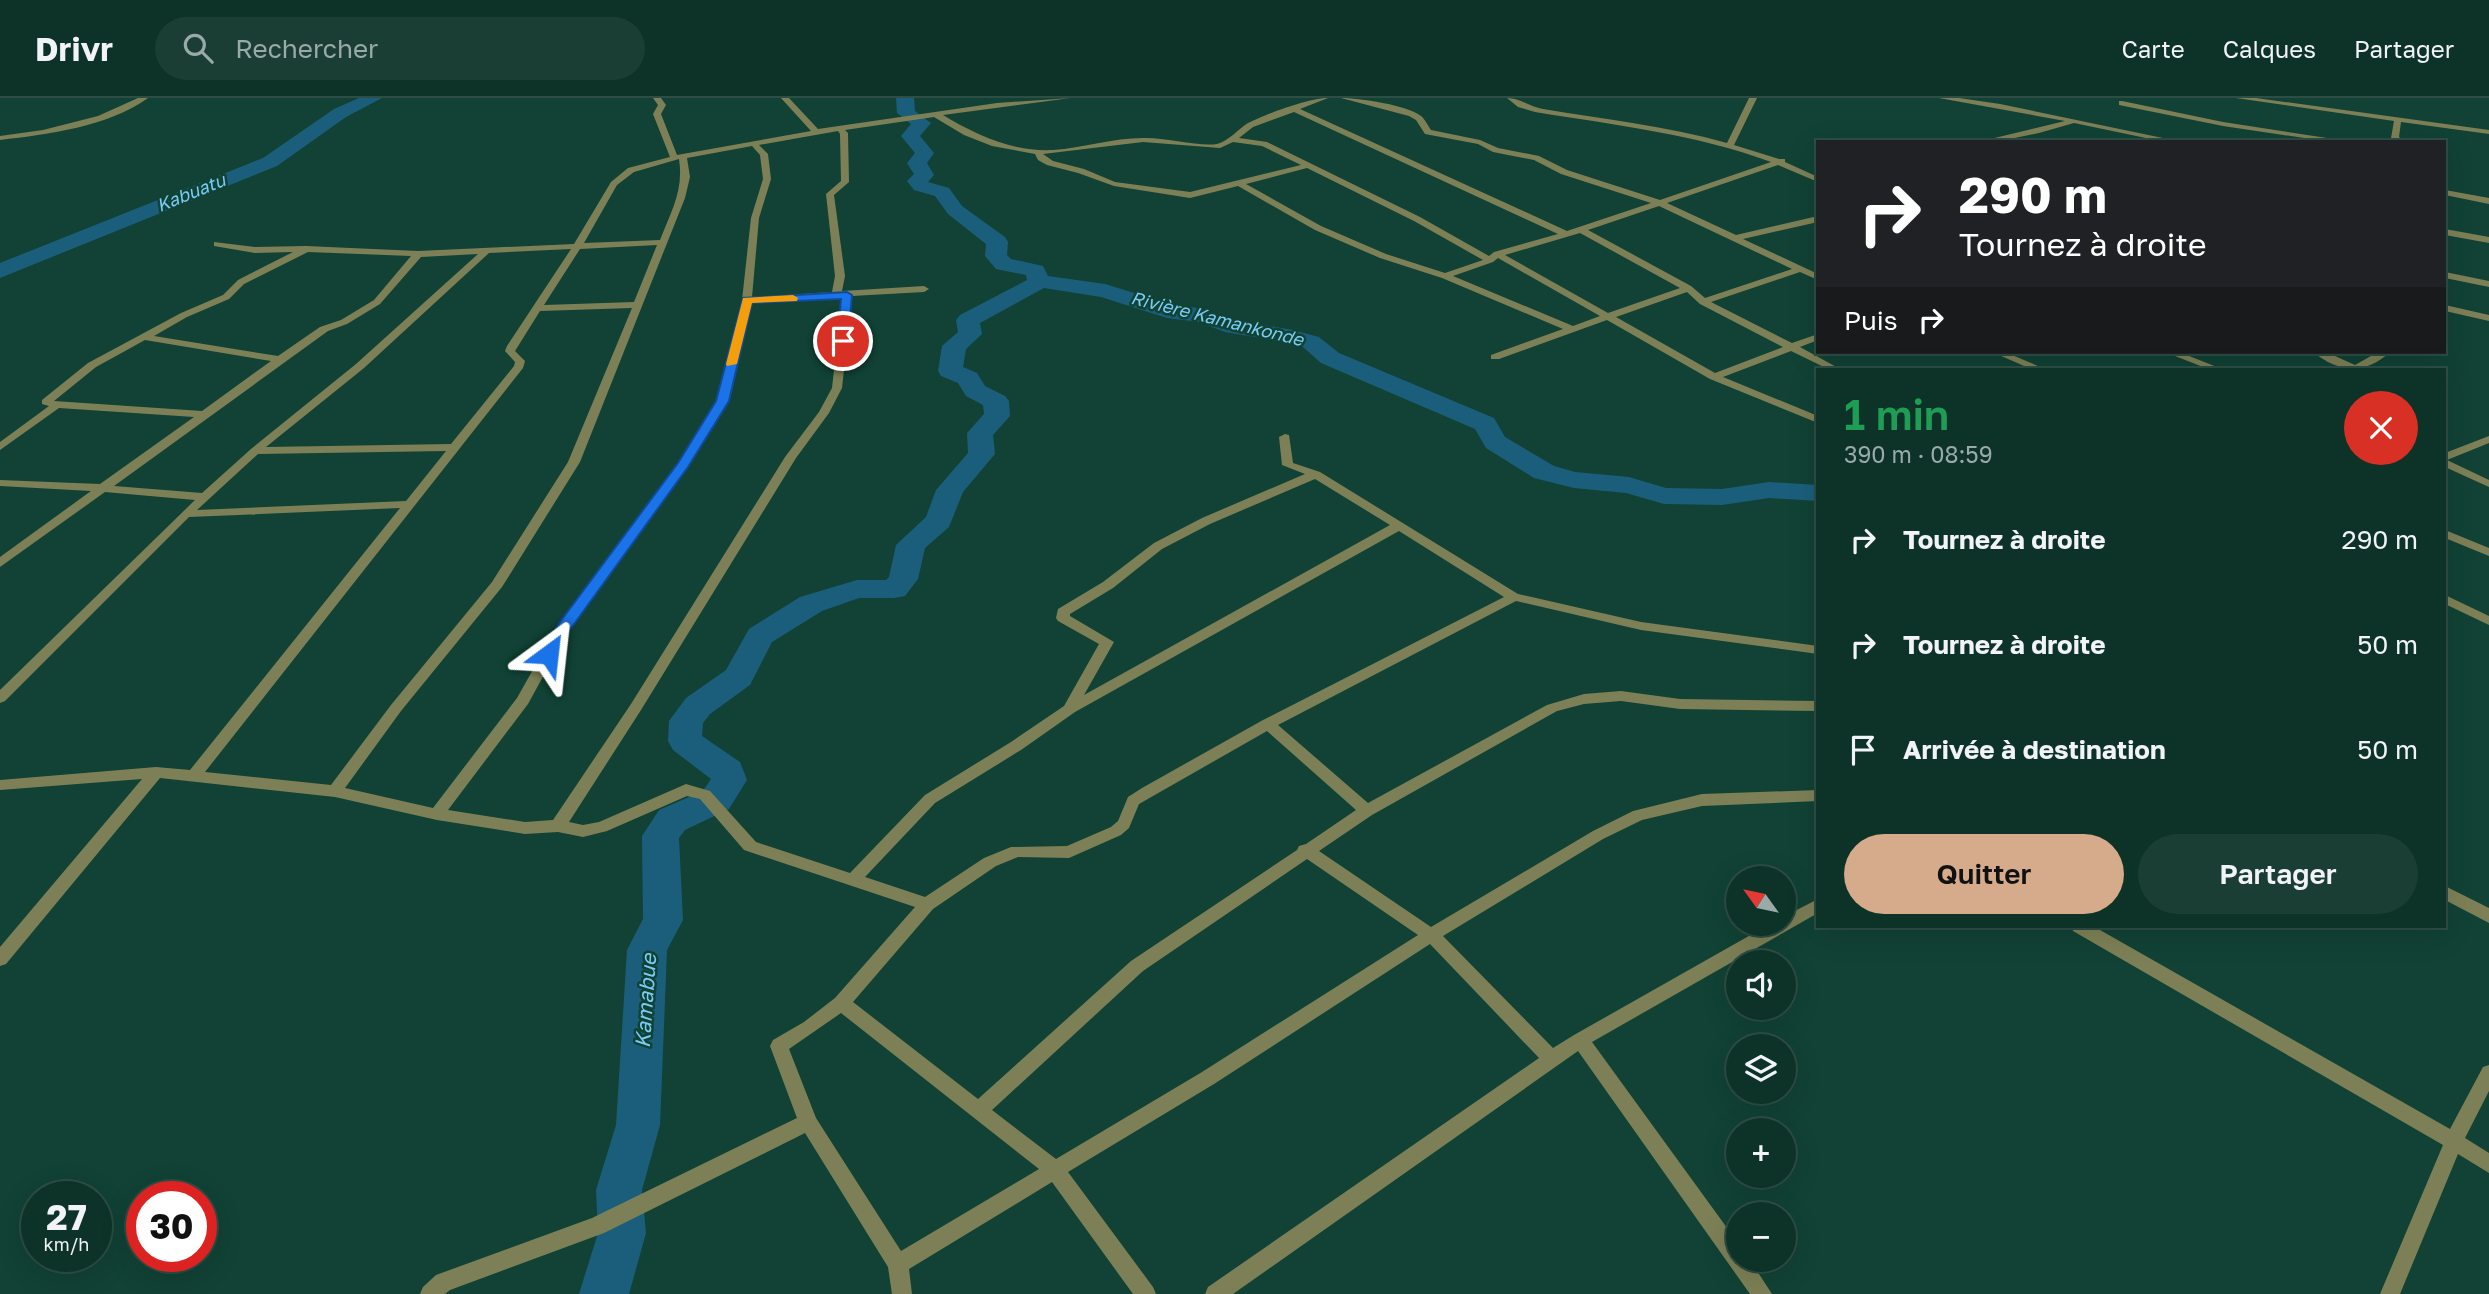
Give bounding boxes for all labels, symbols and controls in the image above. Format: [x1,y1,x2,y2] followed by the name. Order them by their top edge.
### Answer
[155,17,645,80] search box
[35,29,113,68] text: Drivr
[179,29,217,67] icon: search
[235,33,378,64] text: Rechercher
[2121,34,2185,63] text: Carte
[2223,34,2316,63] text: Calques
[2354,34,2454,63] text: Partager
[1959,165,2107,224] text: 290 m
[153,168,229,216] water label: Kabuatu
[1844,168,1935,259] icon: right
[1959,225,2207,263] text: Tournez à droite
[1129,286,1307,350] water label: Rivière Kamankonde
[1912,301,1950,339] icon: right
[1844,305,1898,336] text: Puis
[813,311,873,371] pin
[824,322,862,360] icon: arrive
[1844,389,1949,439] text: 1 min
[2344,391,2418,465] button: close
[1844,440,1993,468] text: 390 m · 08:59
[1844,521,1882,559] icon: right
[1903,524,2106,555] text: Tournez à droite
[2342,524,2418,555] text: 290 m
[512,617,586,691] position arrow
[1844,626,1882,664] icon: right
[1903,629,2106,660] text: Tournez à droite
[2357,629,2418,660] text: 50 m
[1844,731,1882,769] icon: arrive
[1903,734,2166,765] text: Arrivée à destination
[2357,734,2418,765] text: 50 m
[1844,834,2124,914] button: Quitter
[2138,834,2418,914] button: Partager
[1726,866,1796,936] north arrow
[1726,866,1796,1272] map controls
[1726,950,1796,1020] button: sound
[629,951,661,1049] water label: Kamabue
[1726,1034,1796,1104] button: layers
[1726,1118,1796,1188] button: +
[126,1181,217,1272] speed limit sign: 30
[46,1196,87,1238] text: 27
[1726,1202,1796,1272] button: −
[44,1233,89,1255] text: km/h

